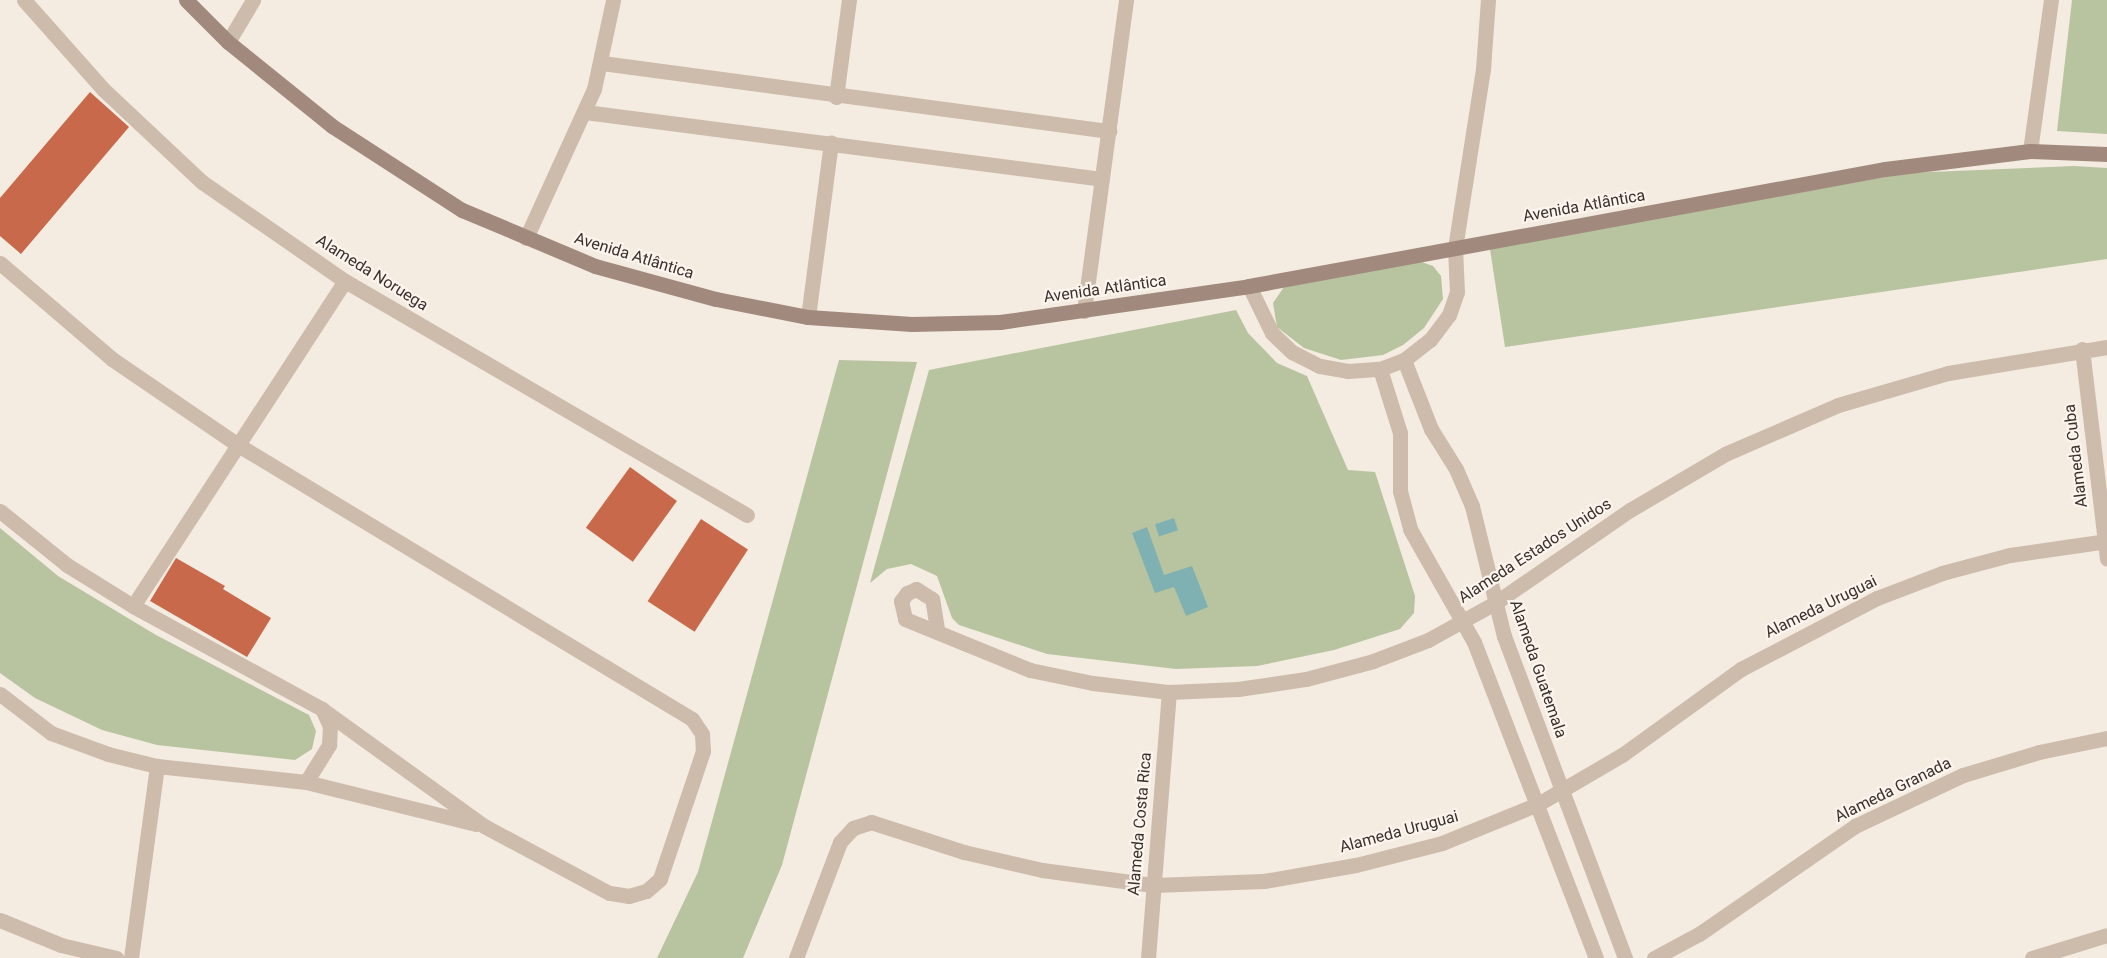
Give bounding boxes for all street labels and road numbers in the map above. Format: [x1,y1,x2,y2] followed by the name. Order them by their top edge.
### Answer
[1521,186,1647,226] street label: Avenida Atlântica
[572,229,696,283] street label: Avenida Atlântica
[313,231,431,315] street label: Alameda Noruega
[1042,271,1168,307] street label: Avenida Atlântica
[2060,403,2092,509] street label: Alameda Cuba
[1455,494,1615,608] street label: Alameda Estados Unidos
[1762,572,1880,642] street label: Alameda Uruguai
[1505,597,1571,741] street label: Alameda Guatemala
[1124,752,1156,896] street label: Alameda Costa Rica
[1832,753,1954,827] street label: Alameda Granada
[1337,807,1461,857] street label: Alameda Uruguai

